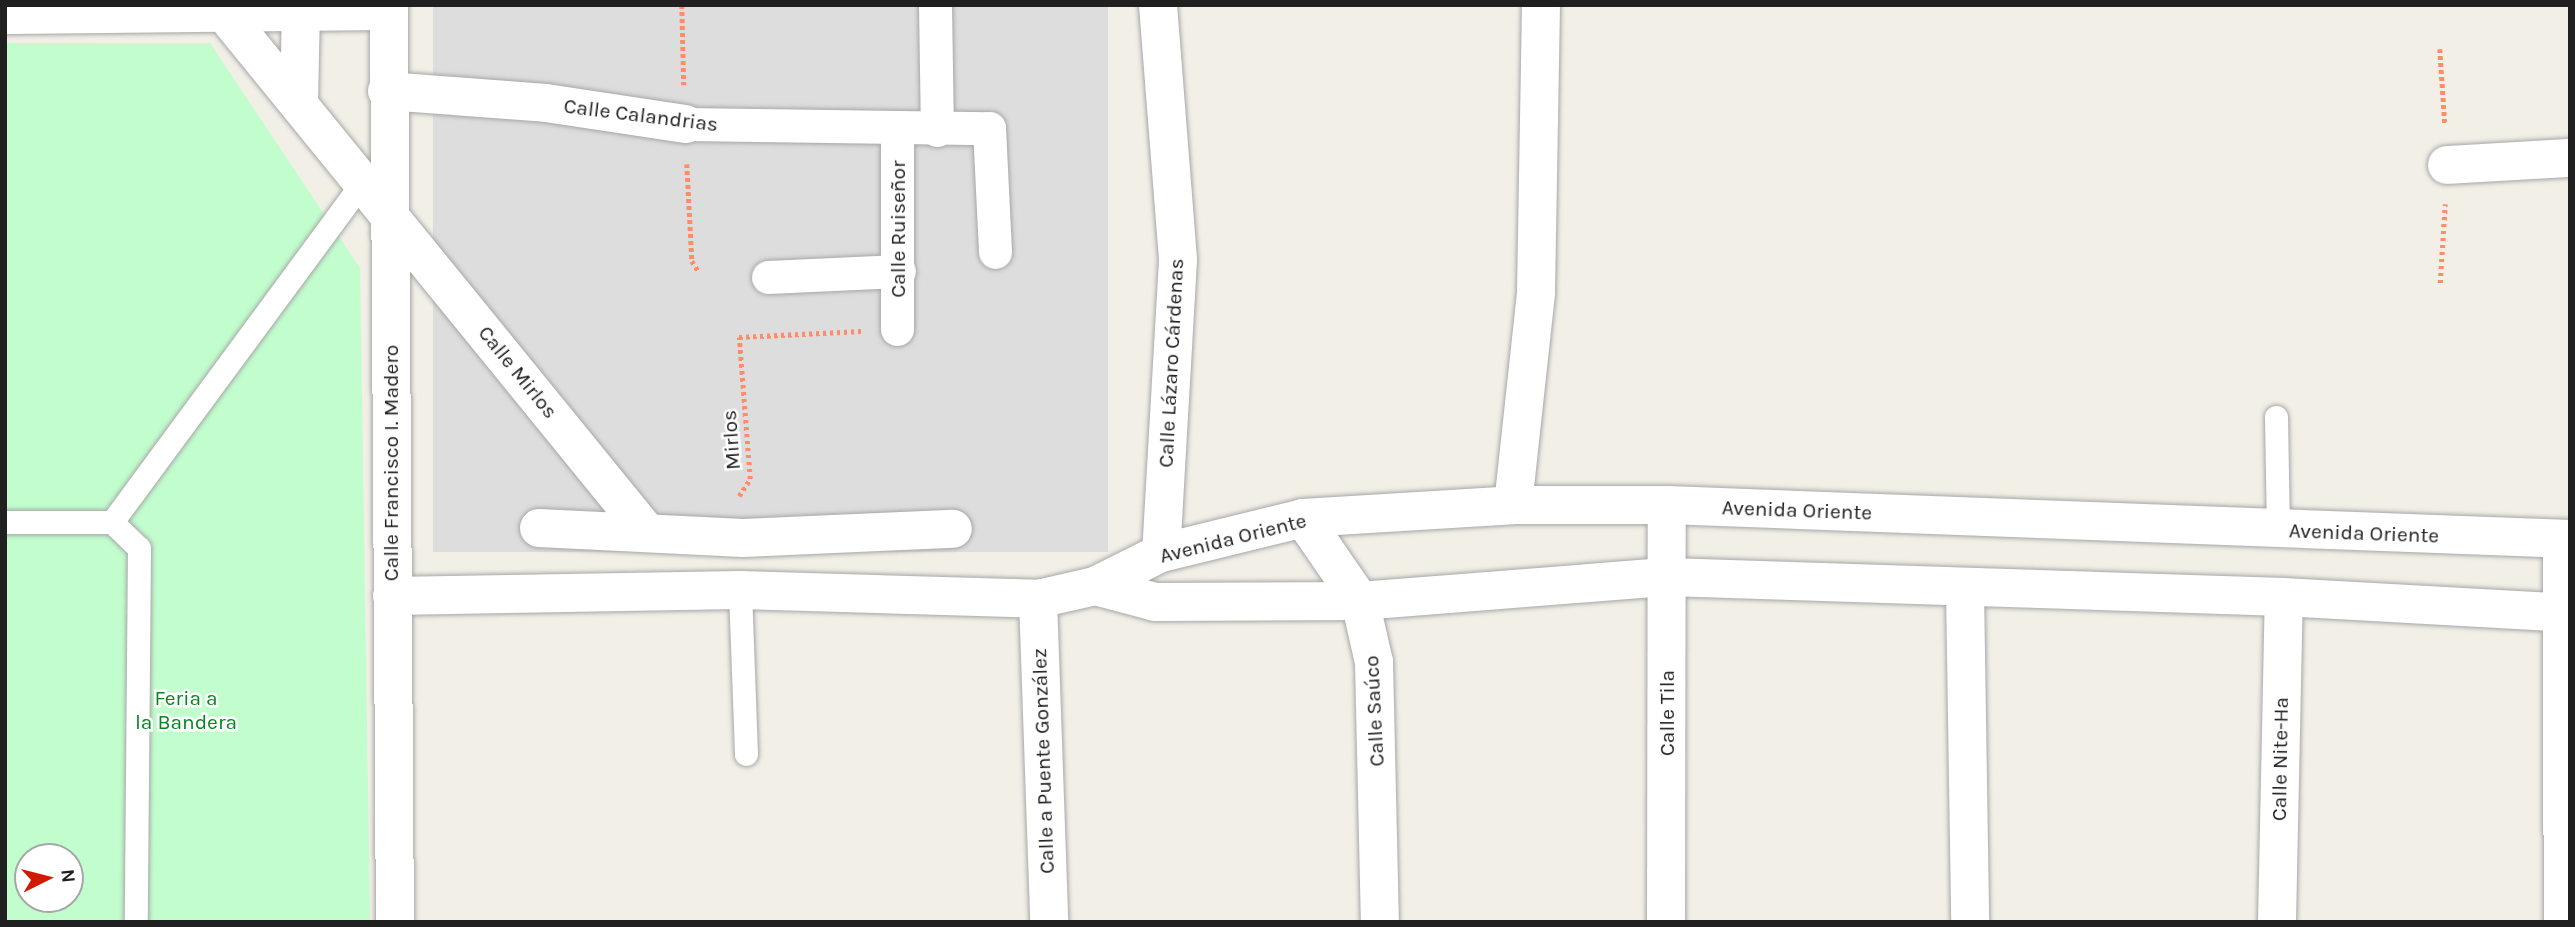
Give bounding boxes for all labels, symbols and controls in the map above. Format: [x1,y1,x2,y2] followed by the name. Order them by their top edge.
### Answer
[562,93,720,137] street label: Calle Calandrias
[885,160,911,298] street label: Calle Ruiseñor
[1153,258,1189,468] street label: Calle Lázaro Cárdenas
[473,321,563,423] street label: Calle Mirlos
[378,345,404,581] street label: Calle Francisco I. Madero
[716,409,746,471] street label: Mirlos
[1721,495,1873,525] street label: Avenida Oriente
[1157,508,1309,568] street label: Avenida Oriente
[2288,518,2440,548] street label: Avenida Oriente
[1026,648,1060,874] street label: Calle a Puente González
[1359,655,1389,767] street label: Calle Saúco
[1654,670,1680,756] street label: Calle Tila
[135,685,237,735] park label: Feria a la Bandera
[2266,697,2294,821] street label: Calle Nite-Ha
[14,843,84,913] north arrow
[56,868,80,884] text: N

